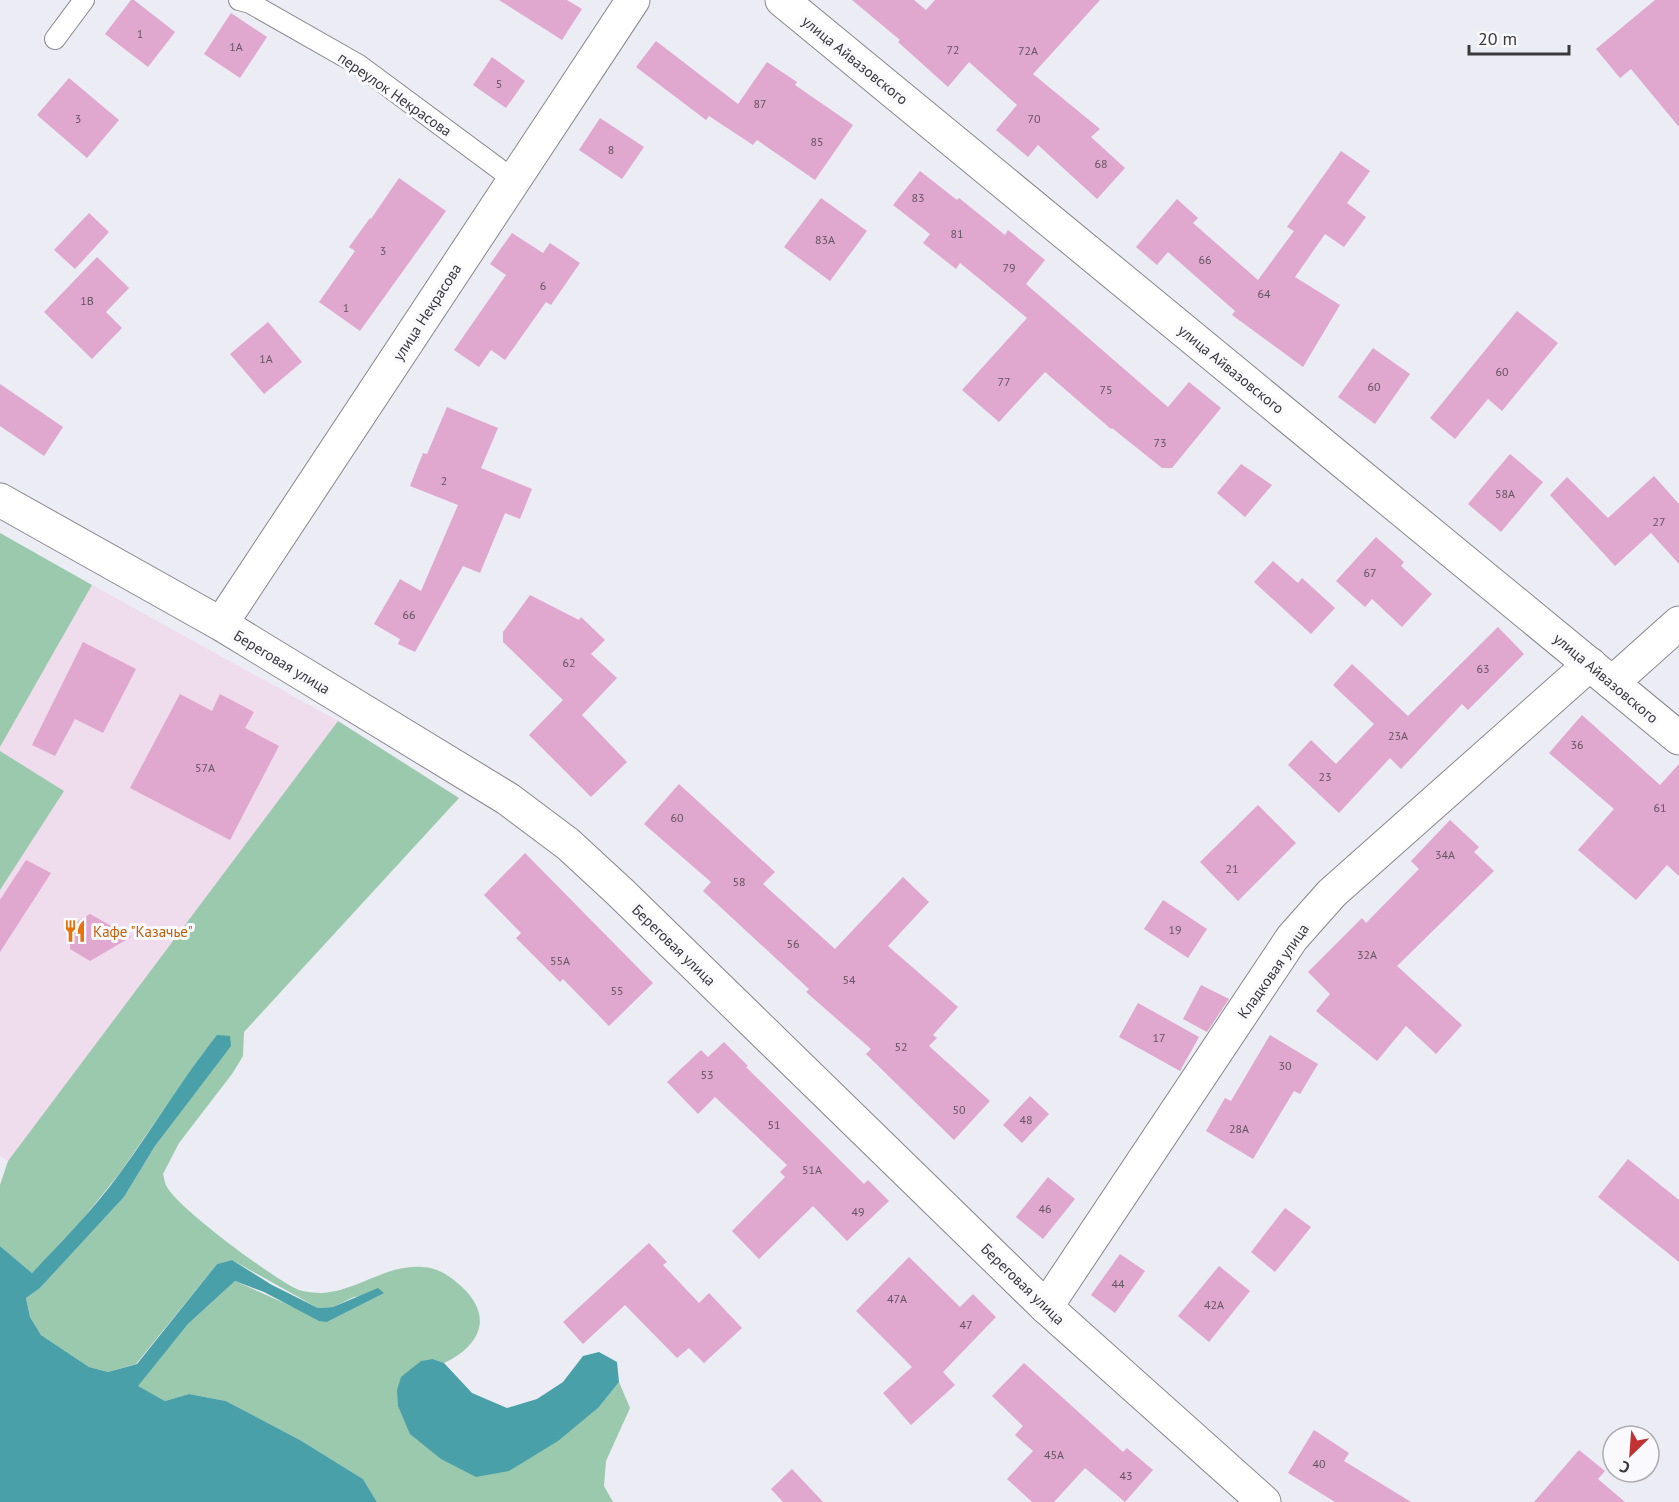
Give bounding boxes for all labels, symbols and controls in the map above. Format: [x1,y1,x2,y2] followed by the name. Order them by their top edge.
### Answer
[798,11,912,109] street label: улица Айвазовского
[1469,18,1570,56] scale bar
[137,26,143,41] house number: 1
[1478,27,1517,50] text: 20 m
[229,39,243,54] house number: 1А
[946,42,960,57] house number: 72
[1018,43,1038,58] house number: 72А
[334,48,456,140] street label: переулок Некрасова
[496,76,502,91] house number: 5
[753,96,767,111] house number: 87
[75,111,81,126] house number: 3
[1027,111,1041,126] house number: 70
[810,134,824,149] house number: 85
[608,142,614,157] house number: 8
[1094,156,1108,171] house number: 68
[911,190,925,205] house number: 83
[950,226,964,241] house number: 81
[815,232,835,247] house number: 83А
[380,243,386,258] house number: 3
[1198,252,1212,267] house number: 66
[389,260,465,364] street label: улица Некрасова
[1002,260,1016,275] house number: 79
[540,278,546,293] house number: 6
[1257,286,1271,301] house number: 64
[80,293,94,308] house number: 1В
[343,300,349,315] house number: 1
[1174,320,1288,418] street label: улица Айвазовского
[259,351,273,366] house number: 1А
[1495,364,1509,379] house number: 60
[997,374,1011,389] house number: 77
[1367,379,1381,394] house number: 60
[1099,382,1113,397] house number: 75
[1153,435,1167,450] house number: 73
[441,473,447,488] house number: 2
[1495,486,1515,501] house number: 58А
[1652,514,1666,529] house number: 27
[1363,565,1377,580] house number: 67
[402,607,416,622] house number: 66
[230,626,334,698] street label: Береговая улица
[1550,629,1662,727] street label: улица Айвазовского
[562,655,576,670] house number: 62
[1476,661,1490,676] house number: 63
[1388,728,1408,743] house number: 23А
[1570,737,1584,752] house number: 36
[195,760,215,775] house number: 57А
[1318,769,1332,784] house number: 23
[1653,800,1667,815] house number: 61
[670,810,684,825] house number: 60
[1435,847,1455,862] house number: 34А
[1225,861,1239,876] house number: 21
[732,874,746,889] house number: 58
[628,900,720,990] street label: Береговая улица
[62,918,88,944] restaurant icon: Кафе "Казачье"
[1233,920,1313,1022] street label: Кладковая улица
[93,922,193,941] place label: Кафе "Казачье"
[1168,922,1182,937] house number: 19
[786,936,800,951] house number: 56
[1357,947,1377,962] house number: 32А
[550,953,570,968] house number: 55А
[842,972,856,987] house number: 54
[610,983,624,998] house number: 55
[1152,1030,1166,1045] house number: 17
[894,1039,908,1054] house number: 52
[1278,1058,1292,1073] house number: 30
[700,1067,714,1082] house number: 53
[952,1102,966,1117] house number: 50
[1019,1112,1033,1127] house number: 48
[767,1117,781,1132] house number: 51
[1229,1121,1249,1136] house number: 28А
[802,1162,822,1177] house number: 51А
[1038,1201,1052,1216] house number: 46
[851,1204,865,1219] house number: 49
[977,1239,1069,1329] street label: Береговая улица
[1111,1276,1125,1291] house number: 44
[887,1291,907,1306] house number: 47А
[1204,1297,1224,1312] house number: 42А
[959,1317,973,1332] house number: 47
[1601,1424,1661,1484] north arrow
[1044,1447,1064,1462] house number: 45А
[1312,1456,1326,1471] house number: 40
[1616,1457,1633,1479] text: С
[1119,1468,1133,1483] house number: 43

